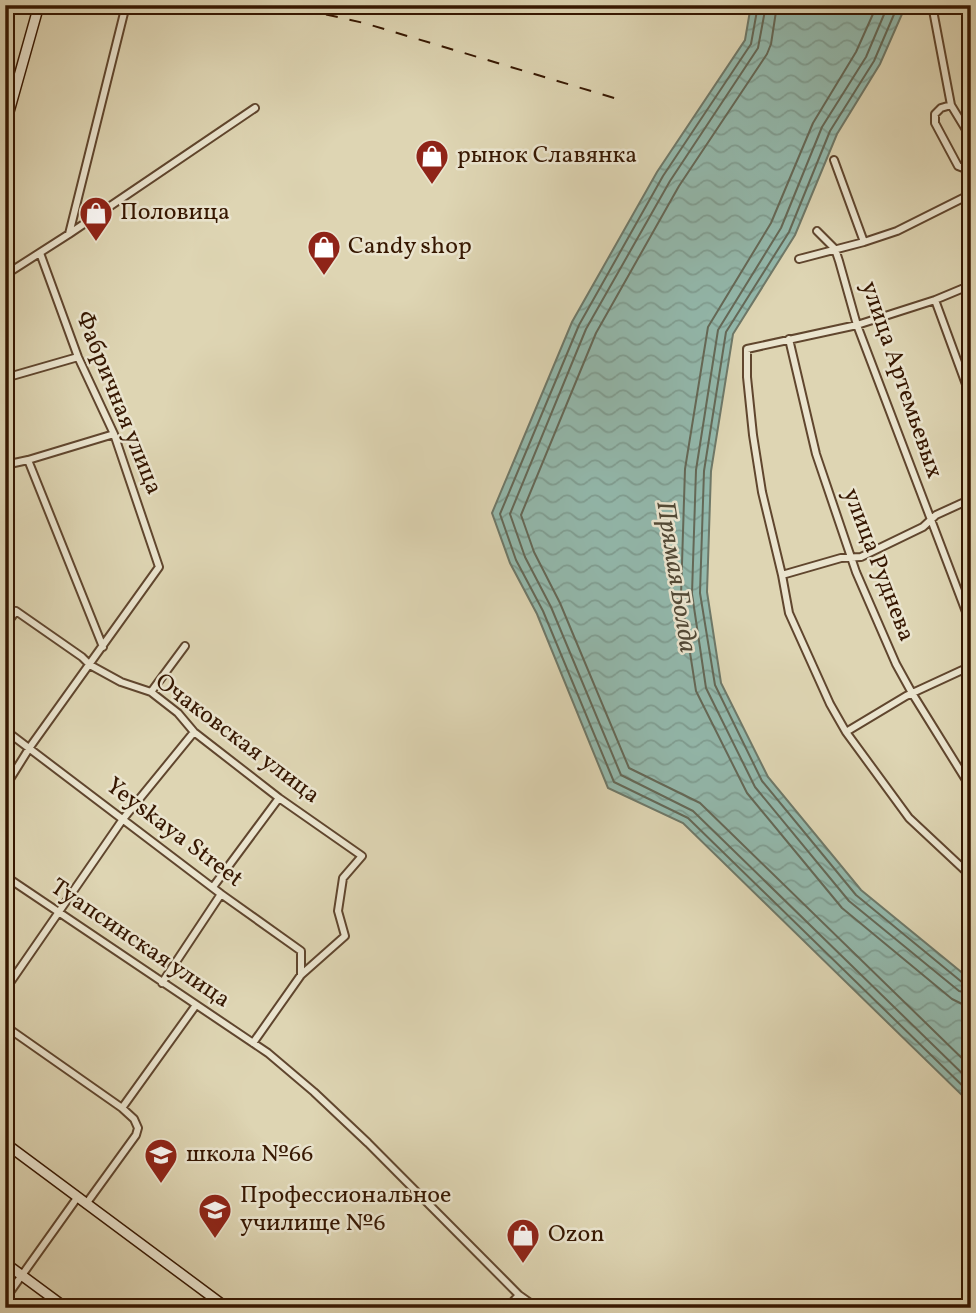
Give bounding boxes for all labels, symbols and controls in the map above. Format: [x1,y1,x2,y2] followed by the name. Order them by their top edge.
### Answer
[413,137,451,186] shop icon: рынок Славянка
[457,139,637,173] place label: рынок Славянка
[77,194,115,243] shop icon: Половица
[120,196,230,230] place label: Половица
[305,228,343,277] shop icon: Candy shop
[348,230,472,264] place label: Candy shop
[851,277,951,483] street label: улица Артемьевых
[66,306,170,500] street label: Фабричная улица
[833,484,923,646] street label: улица Руднева
[646,499,706,655] water label: Прямая Болда
[147,666,327,812] street label: Очаковская улица
[98,770,250,896] street label: Yeyskaya Street
[43,871,237,1017] street label: Туапсинская улица
[142,1136,180,1185] school or university icon: школа №66
[186,1138,313,1172] place label: школа №66
[240,1179,451,1241] place label: Профессиональное училище №6
[196,1191,234,1240] school or university icon: Профессиональное училище №6
[504,1216,542,1265] shop icon: Ozon
[548,1218,605,1252] place label: Ozon

